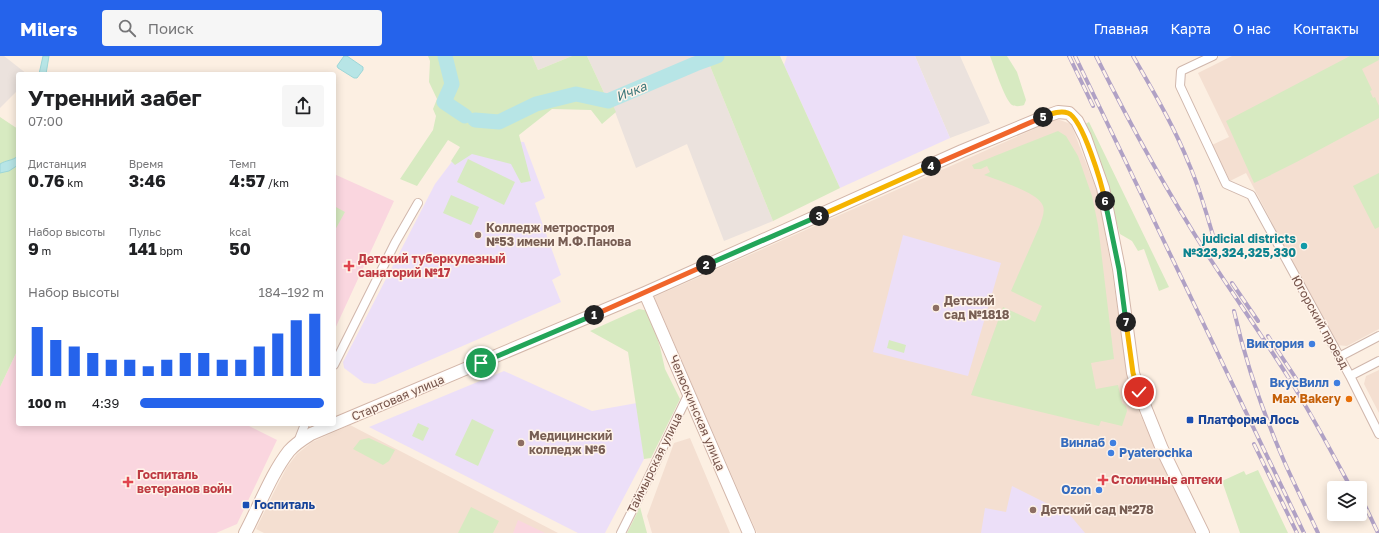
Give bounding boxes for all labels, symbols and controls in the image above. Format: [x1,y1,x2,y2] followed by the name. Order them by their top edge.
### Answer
[102,10,382,46] search box
[20,17,78,40] text: Milers
[116,17,138,39] icon: search
[148,19,194,37] text: Поиск
[1094,20,1148,37] text: Главная
[1170,20,1211,37] text: Карта
[1233,20,1271,37] text: О нас
[1293,20,1359,37] text: Контакты
[613,77,649,104] water label: Ичка
[28,84,202,111] text: Утренний забег
[282,85,324,127] button: share
[1033,107,1053,127] pin: 5
[1040,110,1046,123] text: 5
[28,113,63,129] text: 07:00
[921,156,941,176] pin: 4
[28,157,87,170] text: Дистанция
[129,157,163,170] text: Время
[229,157,256,170] text: Темп
[928,159,934,172] text: 4
[28,170,65,191] text: 0.76
[129,170,166,191] text: 3:46
[229,170,265,191] text: 4:57
[65,176,83,189] text: km
[265,176,289,189] text: /km
[1095,191,1115,211] pin: 6
[1102,194,1109,207] text: 6
[809,206,829,226] pin: 3
[816,209,822,222] text: 3
[486,220,631,249] place label: Колледж метростроя №53 имени М.Ф.Панова
[28,225,105,238] text: Набор высоты
[129,225,161,238] text: Пульс
[229,225,251,238] text: kcal
[473,230,483,240] marker: Колледж метростроя №53 имени М.Ф.Панова
[1183,231,1296,260] place label: judicial districts №323,324,325,330
[28,238,39,259] text: 9
[129,238,157,259] text: 141
[229,238,251,259] text: 50
[1299,241,1309,251] marker: judicial districts №323,324,325,330
[39,244,51,257] text: m
[157,244,183,257] text: bpm
[358,251,506,280] place label: Детский туберкулезный санаторий №17
[696,255,716,275] pin: 2
[703,258,709,271] text: 2
[343,260,355,272] marker: Детский туберкулезный санаторий №17
[1288,272,1352,371] street label: Югорский проезд
[28,284,119,300] text: Набор высоты
[258,284,324,300] text: 184–192 m
[944,293,1010,322] place label: Детский сад №1818
[931,303,941,313] marker: Детский сад №1818
[584,305,604,325] pin: 1
[591,308,597,321] text: 1
[1116,312,1136,332] pin: 7
[1123,315,1129,328] text: 7
[1246,336,1304,351] place label: Виктория
[1307,339,1317,349] marker: Виктория
[464,346,498,380] pin
[470,352,492,374] icon: arrive
[666,353,729,473] street label: Челюскинская улица
[349,371,446,424] street label: Стартовая улица
[1122,375,1156,409] pin
[1270,375,1329,390] place label: ВкусВилл
[1332,378,1342,388] marker: ВкусВилл
[1128,381,1150,403] icon: check
[1272,391,1342,406] place label: Max Bakery
[1344,394,1354,404] marker: Max Bakery
[28,395,66,411] text: 100 m
[92,395,119,411] text: 4:39
[624,410,685,516] street label: Таймырская улица
[1198,412,1299,427] place label: Платформа Лось
[1185,415,1195,425] marker: Платформа Лось
[529,428,612,457] place label: Медицинский колледж №6
[1061,435,1105,450] place label: Винлаб
[516,438,526,448] marker: Медицинский колледж №6
[1108,438,1118,448] marker: Винлаб
[1119,445,1193,460] place label: Pyaterochka
[1106,448,1116,458] marker: Pyaterochka
[137,467,232,496] place label: Госпиталь ветеранов войн
[1111,472,1222,487] place label: Столичные аптеки
[1098,475,1108,485] marker: Столичные аптеки
[122,476,134,488] marker: Госпиталь ветеранов войн
[1327,481,1367,521] map controls
[1327,481,1367,521] button: layers
[1061,482,1091,497] place label: Ozon
[1094,485,1104,495] marker: Ozon
[254,497,315,512] place label: Госпиталь
[241,500,251,510] marker: Госпиталь
[1041,502,1154,517] place label: Детский сад №278
[1028,505,1038,515] marker: Детский сад №278

